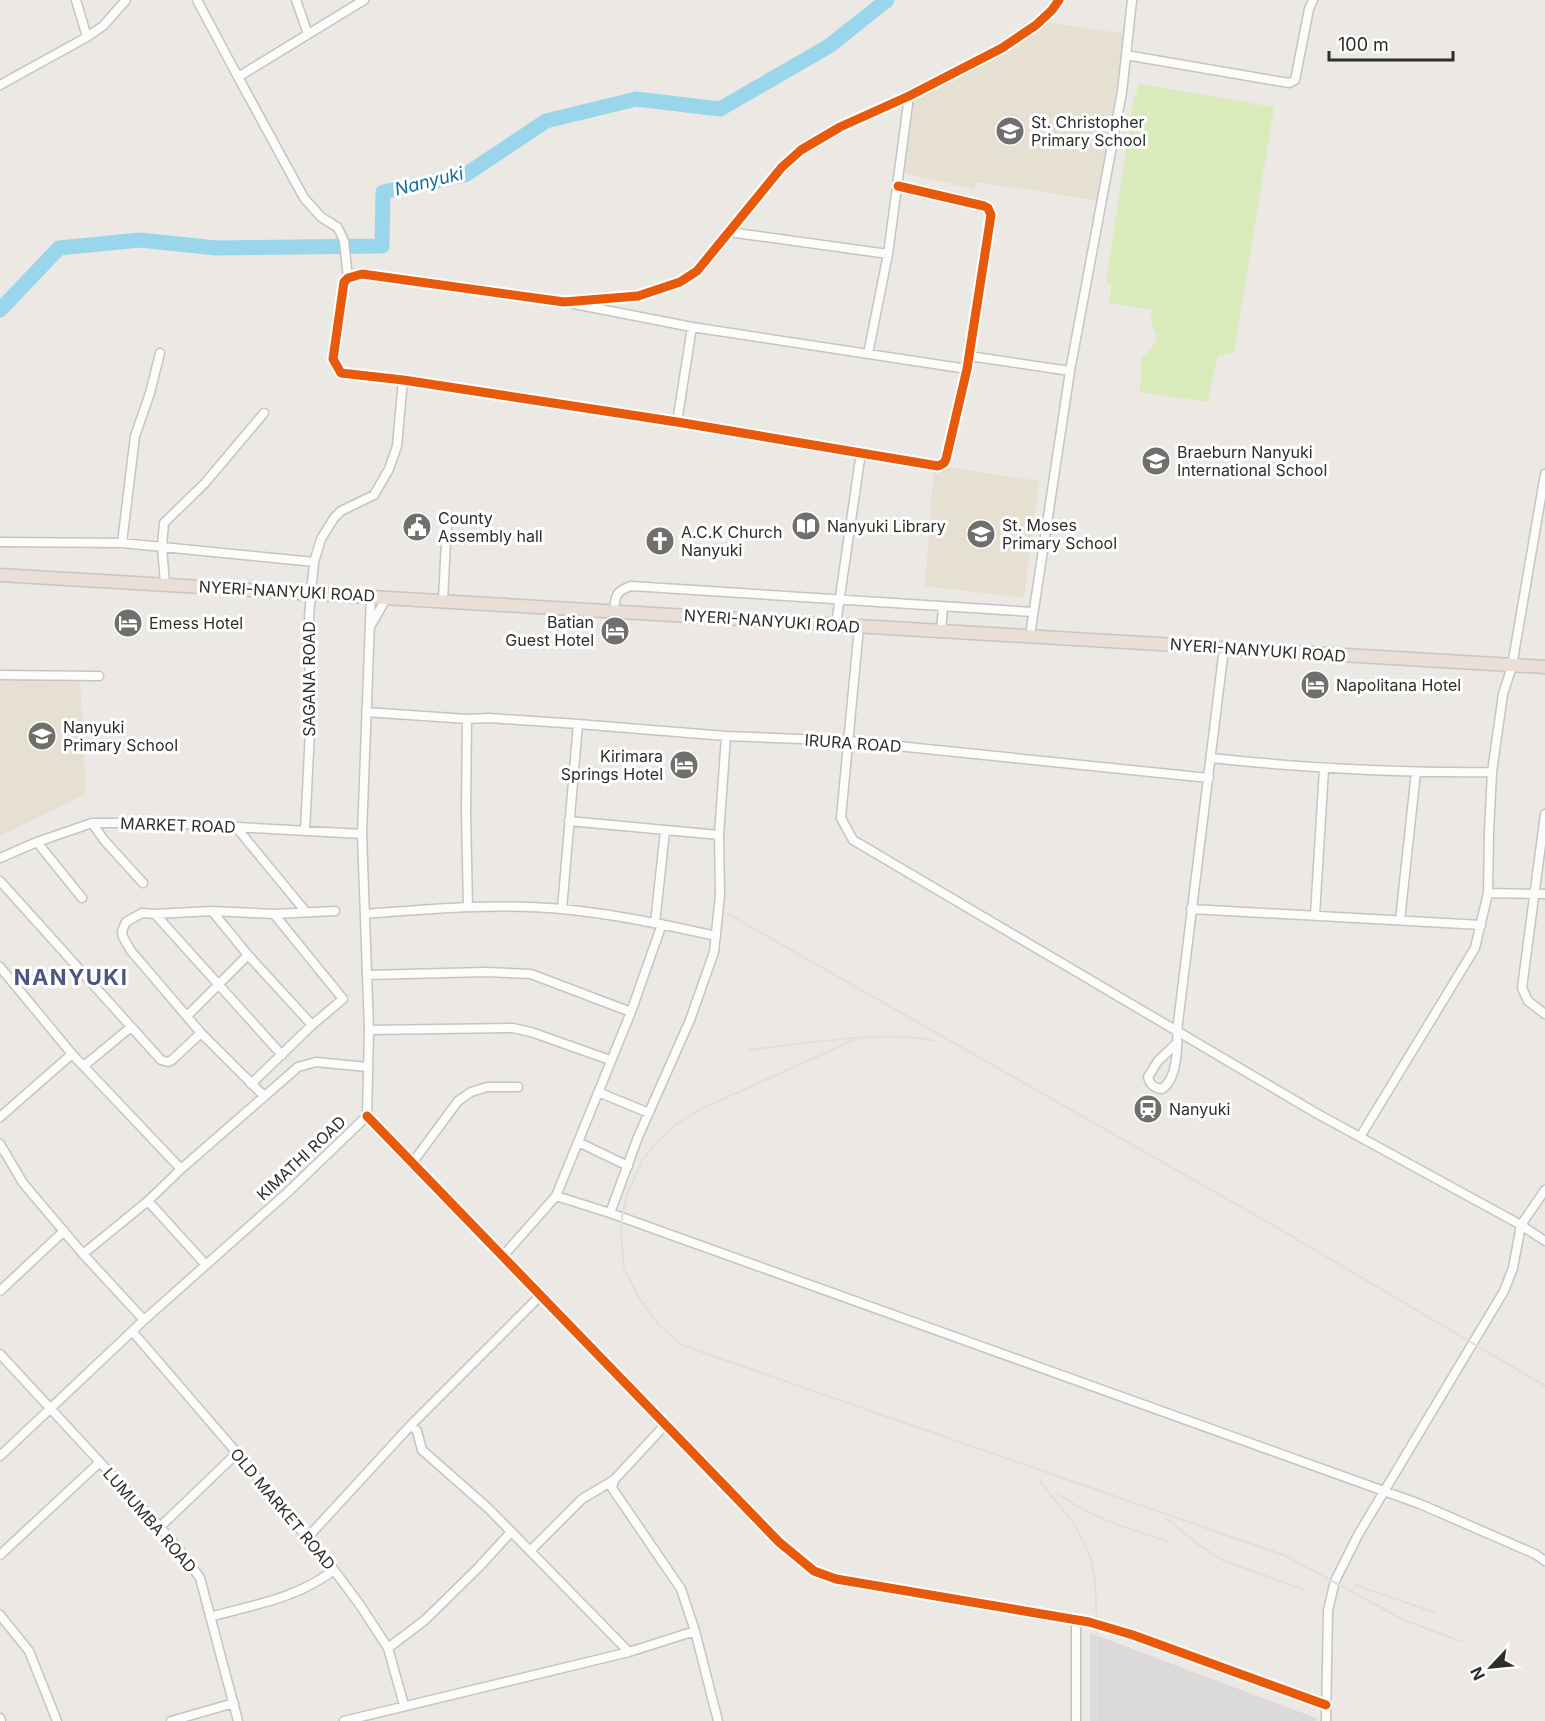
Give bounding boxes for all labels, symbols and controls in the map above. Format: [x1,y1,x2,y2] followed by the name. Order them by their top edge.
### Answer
[1329,24,1454,62] scale bar
[1338,34,1389,55] text: 100 m
[1031,112,1146,150] place label: St. Christopher Primary School
[994,115,1026,147] school or university icon: St. Christopher Primary School
[392,162,466,200] water label: Nanyuki
[1177,442,1327,480] place label: Braeburn Nanyuki International School
[1140,445,1172,477] school or university icon: Braeburn Nanyuki International School
[438,508,543,546] place label: County Assembly hall
[790,510,822,542] library icon: Nanyuki Library
[401,511,433,543] public building icon: County Assembly hall
[1002,515,1117,553] place label: St. Moses Primary School
[827,516,946,536] place label: Nanyuki Library
[965,518,997,550] school or university icon: St. Moses Primary School
[681,522,782,560] place label: A.C.K Church Nanyuki
[644,525,676,557] church icon: A.C.K Church Nanyuki
[198,576,376,606] street label: NYERI-NANYUKI ROAD
[683,605,861,637] street label: NYERI-NANYUKI ROAD
[112,607,144,639] hotel icon: Emess Hotel
[505,612,594,650] place label: Batian Guest Hotel
[149,613,243,633] place label: Emess Hotel
[599,615,631,647] hotel icon: Batian Guest Hotel
[299,621,319,737] street label: SAGANA ROAD
[1169,634,1347,666] street label: NYERI-NANYUKI ROAD
[1299,669,1331,701] hotel icon: Napolitana Hotel
[1336,675,1461,695] place label: Napolitana Hotel
[63,717,178,755] place label: Nanyuki Primary School
[26,720,58,752] school or university icon: Nanyuki Primary School
[804,730,902,756] street label: IRURA ROAD
[561,746,663,784] place label: Kirimara Springs Hotel
[668,749,700,781] hotel icon: Kirimara Springs Hotel
[120,813,236,837] street label: MARKET ROAD
[14,964,128,990] district label: NANYUKI
[1132,1093,1164,1125] station icon: Nanyuki
[1169,1099,1230,1119] place label: Nanyuki
[252,1112,350,1204] street label: KIMATHI ROAD
[226,1444,340,1574] street label: OLD MARKET ROAD
[99,1463,201,1577] street label: LUMUMBA ROAD
[1461,1637,1521,1697] north arrow
[1466,1664,1489,1683] text: N

